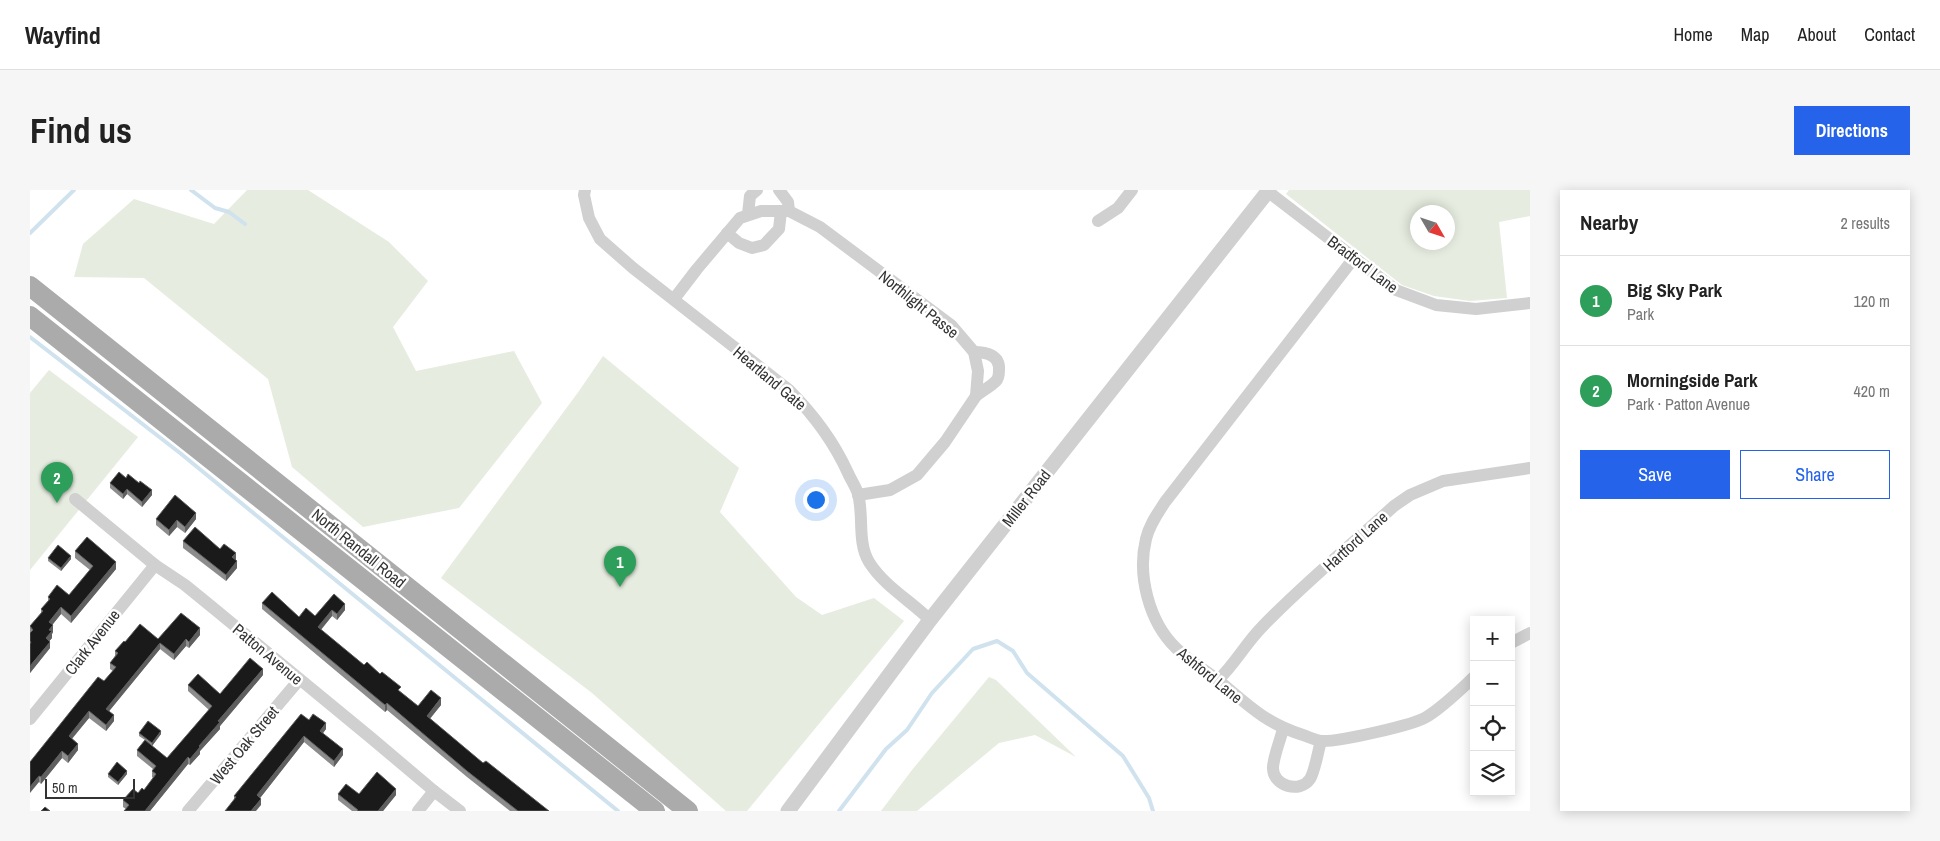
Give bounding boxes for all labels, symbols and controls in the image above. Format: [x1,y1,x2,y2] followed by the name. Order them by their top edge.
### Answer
[25,19,101,51] text: Wayfind
[1673,22,1713,47] text: Home
[1741,22,1770,47] text: Map
[1798,22,1836,47] text: About
[1864,22,1915,47] text: Contact
[1794,106,1910,155] button: Directions
[30,107,132,154] text: Find us
[1410,205,1455,250] north arrow
[1580,208,1638,237] text: Nearby
[1840,212,1890,234] text: 2 results
[1323,230,1403,298] street label: Bradford Lane
[874,265,964,343] street label: Northlight Passe
[1627,277,1722,303] text: Big Sky Park
[1592,290,1600,312] text: 1
[1854,290,1890,312] text: 120 m
[1627,303,1654,325] text: Park
[729,341,811,415] street label: Heartland Gate
[1627,367,1758,393] text: Morningside Park
[1592,380,1600,402] text: 2
[1854,380,1890,402] text: 420 m
[1627,393,1750,415] text: Park · Patton Avenue
[1580,450,1730,499] button: Save
[1740,450,1890,499] button: Share
[41,462,73,503] pin: 2
[997,465,1055,531] street label: Miller Road
[803,487,829,513] your location
[307,503,411,593] street label: North Randall Road
[1318,506,1392,576] street label: Hartford Lane
[604,546,636,587] pin: 1
[59,605,125,679] street label: Clark Avenue
[1470,616,1515,796] map controls
[1470,616,1515,661] button: +
[228,618,308,690] street label: Patton Avenue
[1172,641,1247,708] street label: Ashford Lane
[1470,661,1515,706] button: −
[205,701,284,789] street label: West Oak Street
[1470,706,1515,751] button: locate
[1470,751,1515,796] button: layers
[45,776,135,799] scale bar
[52,779,78,797] text: 50 m

